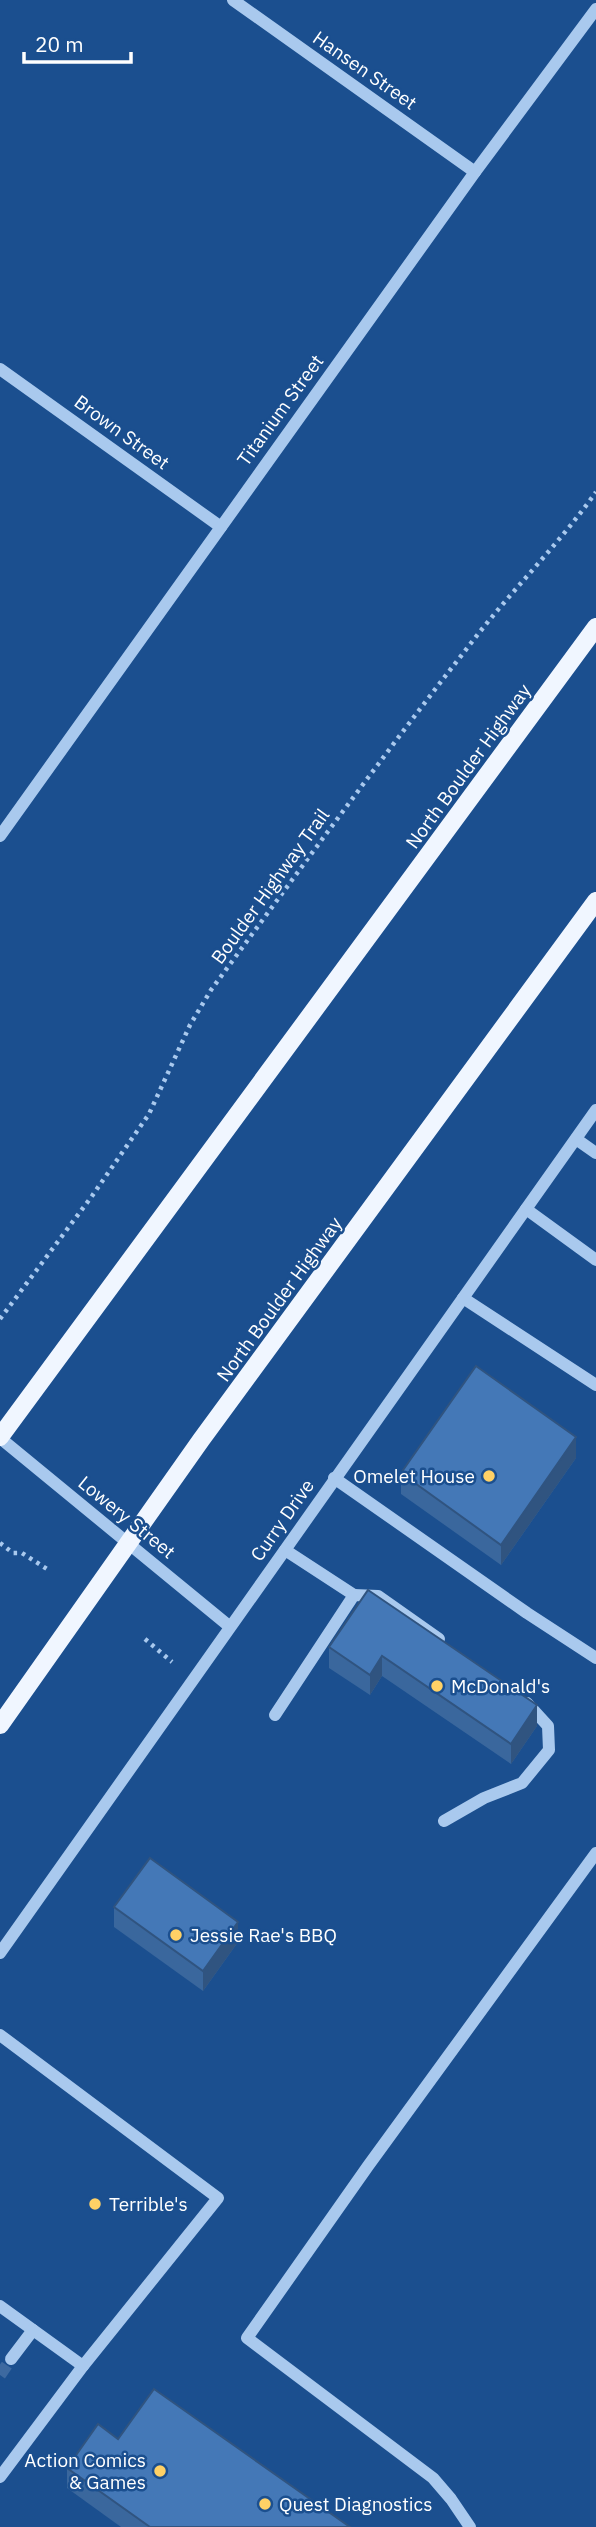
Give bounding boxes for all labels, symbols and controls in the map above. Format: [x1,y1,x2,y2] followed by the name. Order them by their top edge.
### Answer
[24,21,131,65] scale bar
[308,25,422,115] street label: Hansen Street
[35,30,84,58] text: 20 m
[232,350,328,470] street label: Titanium Street
[70,389,174,475] street label: Brown Street
[400,679,536,853] street label: North Boulder Highway
[206,804,334,968] street label: Boulder Highway Trail
[211,1212,347,1386] street label: North Boulder Highway
[353,1464,475,1488] place label: Omelet House
[481,1468,497,1484] marker: Omelet House
[74,1471,180,1563] street label: Lowery Street
[245,1474,319,1566] street label: Curry Drive
[451,1674,550,1698] place label: McDonald's
[429,1678,445,1694] marker: McDonald's
[190,1923,337,1947] place label: Jessie Rae's BBQ
[168,1927,184,1943] marker: Jessie Rae's BBQ
[109,2192,188,2216] place label: Terrible's
[87,2196,103,2212] marker: Terrible's
[24,2448,146,2494] place label: Action Comics & Games
[152,2463,168,2479] marker: Action Comics & Games
[279,2492,432,2516] place label: Quest Diagnostics
[257,2496,273,2512] marker: Quest Diagnostics

